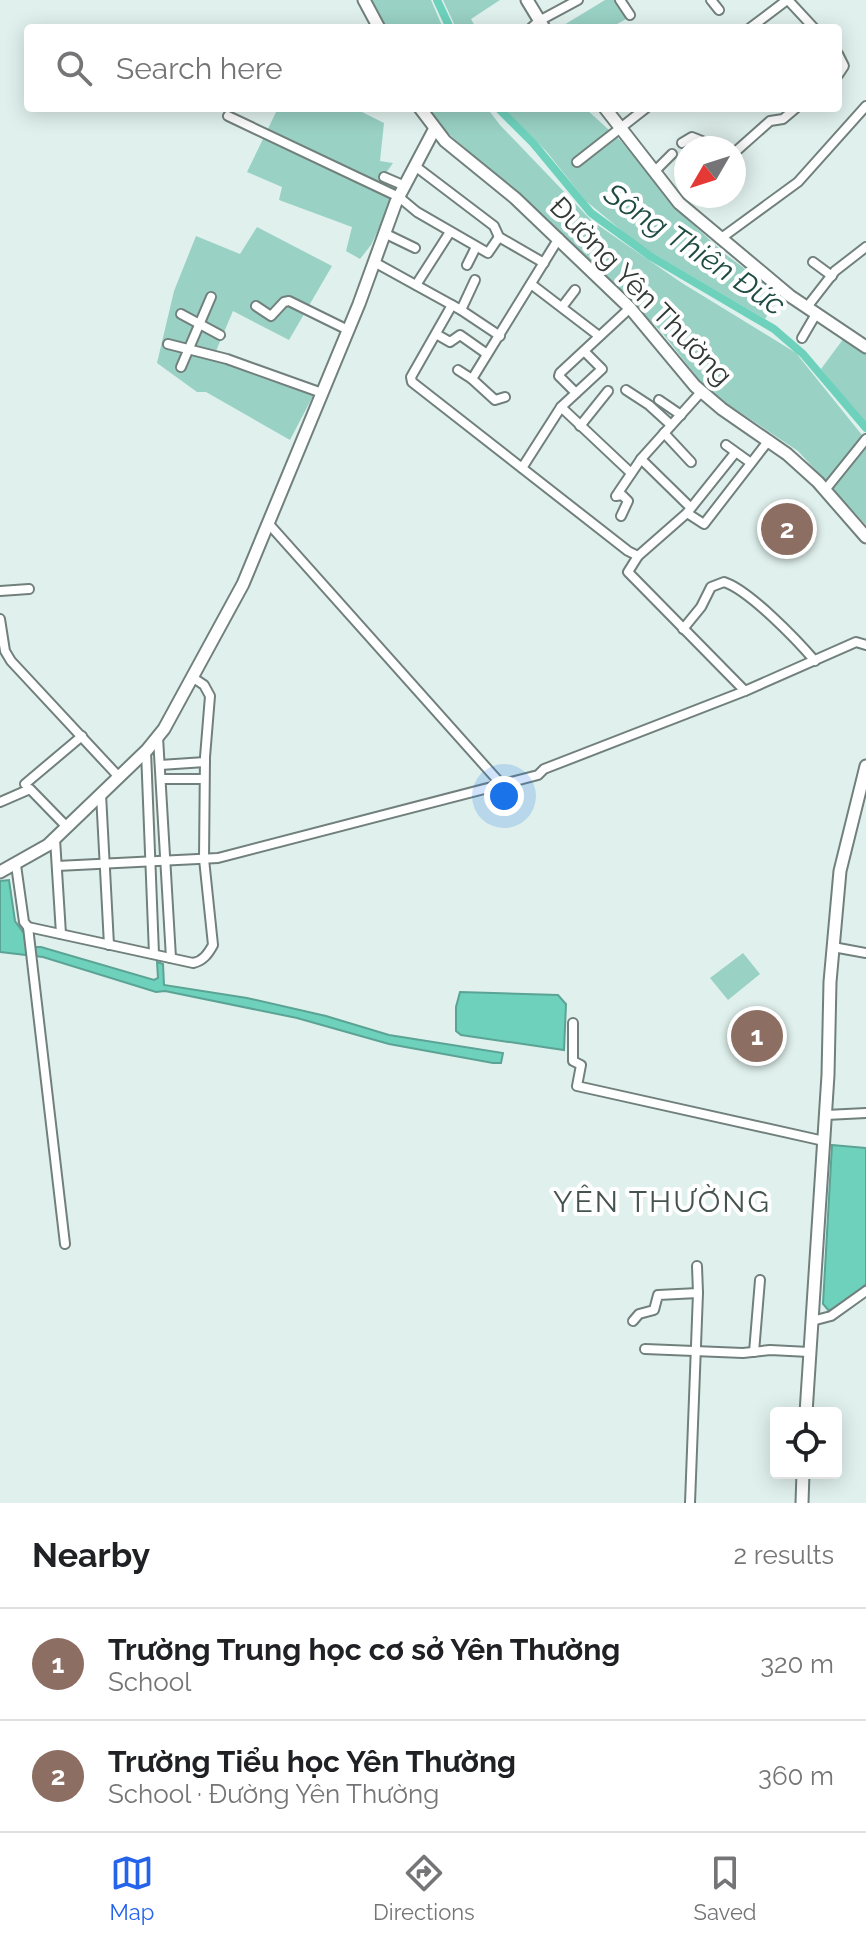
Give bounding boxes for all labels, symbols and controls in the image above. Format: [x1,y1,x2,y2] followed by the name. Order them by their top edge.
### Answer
[24,24,842,112] search box
[52,46,96,90] icon: search
[116,51,283,86] text: Search here
[674,136,746,208] north arrow
[597,175,792,322] water label: Sông Thiên Đức
[543,190,739,392] street label: Đường Yên Thường
[761,499,813,559] pin: 2
[484,776,524,816] your location
[731,1006,783,1066] pin: 1
[553,1184,771,1219] district label: YÊN THƯỜNG
[770,1407,842,1479] map controls
[770,1407,842,1479] button: locate
[32,1535,150,1575] text: Nearby
[734,1540,834,1570] text: 2 results
[108,1632,620,1667] text: Trường Trung học cơ sở Yên Thường
[52,1649,64,1679] text: 1
[760,1649,834,1679] text: 320 m
[108,1667,191,1697] text: School
[108,1744,516,1779] text: Trường Tiểu học Yên Thường
[51,1761,65,1791] text: 2
[758,1761,834,1791] text: 360 m
[108,1779,439,1809] text: School · Đường Yên Thường
[109,1851,154,1925] tab: Map
[373,1851,475,1925] tab: Directions
[694,1851,757,1925] tab: Saved

